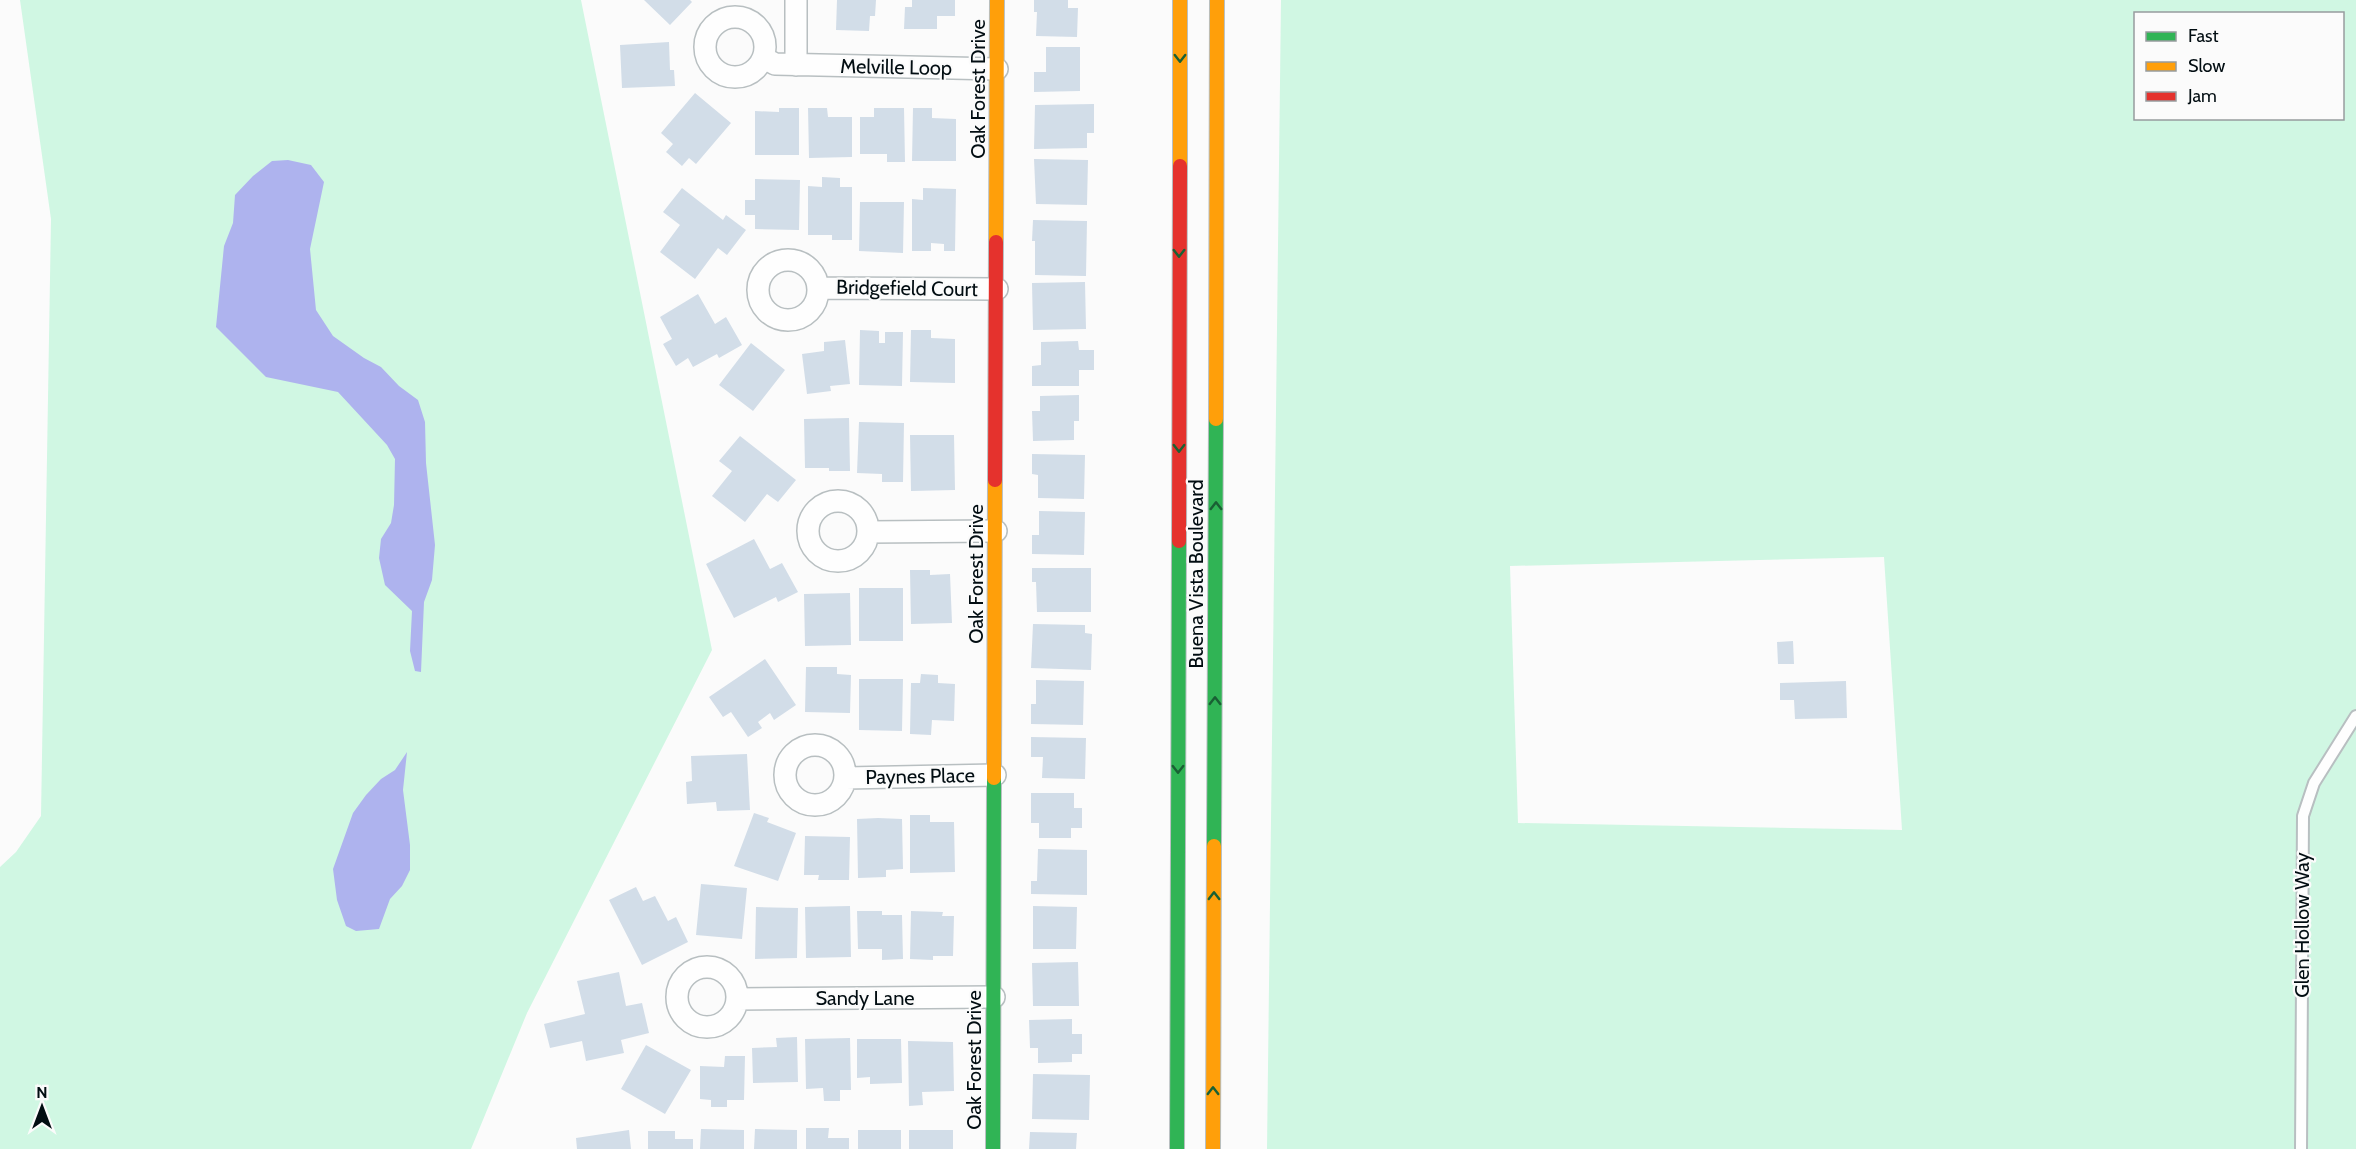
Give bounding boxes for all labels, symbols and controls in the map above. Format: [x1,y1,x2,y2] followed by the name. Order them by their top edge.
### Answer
[2134,12,2344,120] legend
[966,19,990,159] street label: Oak Forest Drive
[2188,25,2219,47] text: Fast
[840,54,952,80] street label: Melville Loop
[1174,54,1186,63] one-way arrow
[2188,55,2225,77] text: Slow
[2187,85,2217,107] text: Jam
[1173,249,1185,258] one-way arrow
[836,275,978,301] street label: Bridgefield Court
[1172,444,1185,453] one-way arrow
[1184,480,1208,668] street label: Buena Vista Boulevard
[1210,501,1222,510] one-way arrow
[964,504,988,644] street label: Oak Forest Drive
[1209,696,1221,705] one-way arrow
[865,763,975,789] street label: Paynes Place
[1172,765,1184,774] one-way arrow
[2290,852,2314,998] street label: Glen Hollow Way
[1208,891,1220,900] one-way arrow
[815,986,915,1010] street label: Sandy Lane
[962,990,986,1130] street label: Oak Forest Drive
[12,1077,72,1137] north arrow
[36,1083,48,1102] text: N
[1207,1086,1219,1095] one-way arrow

